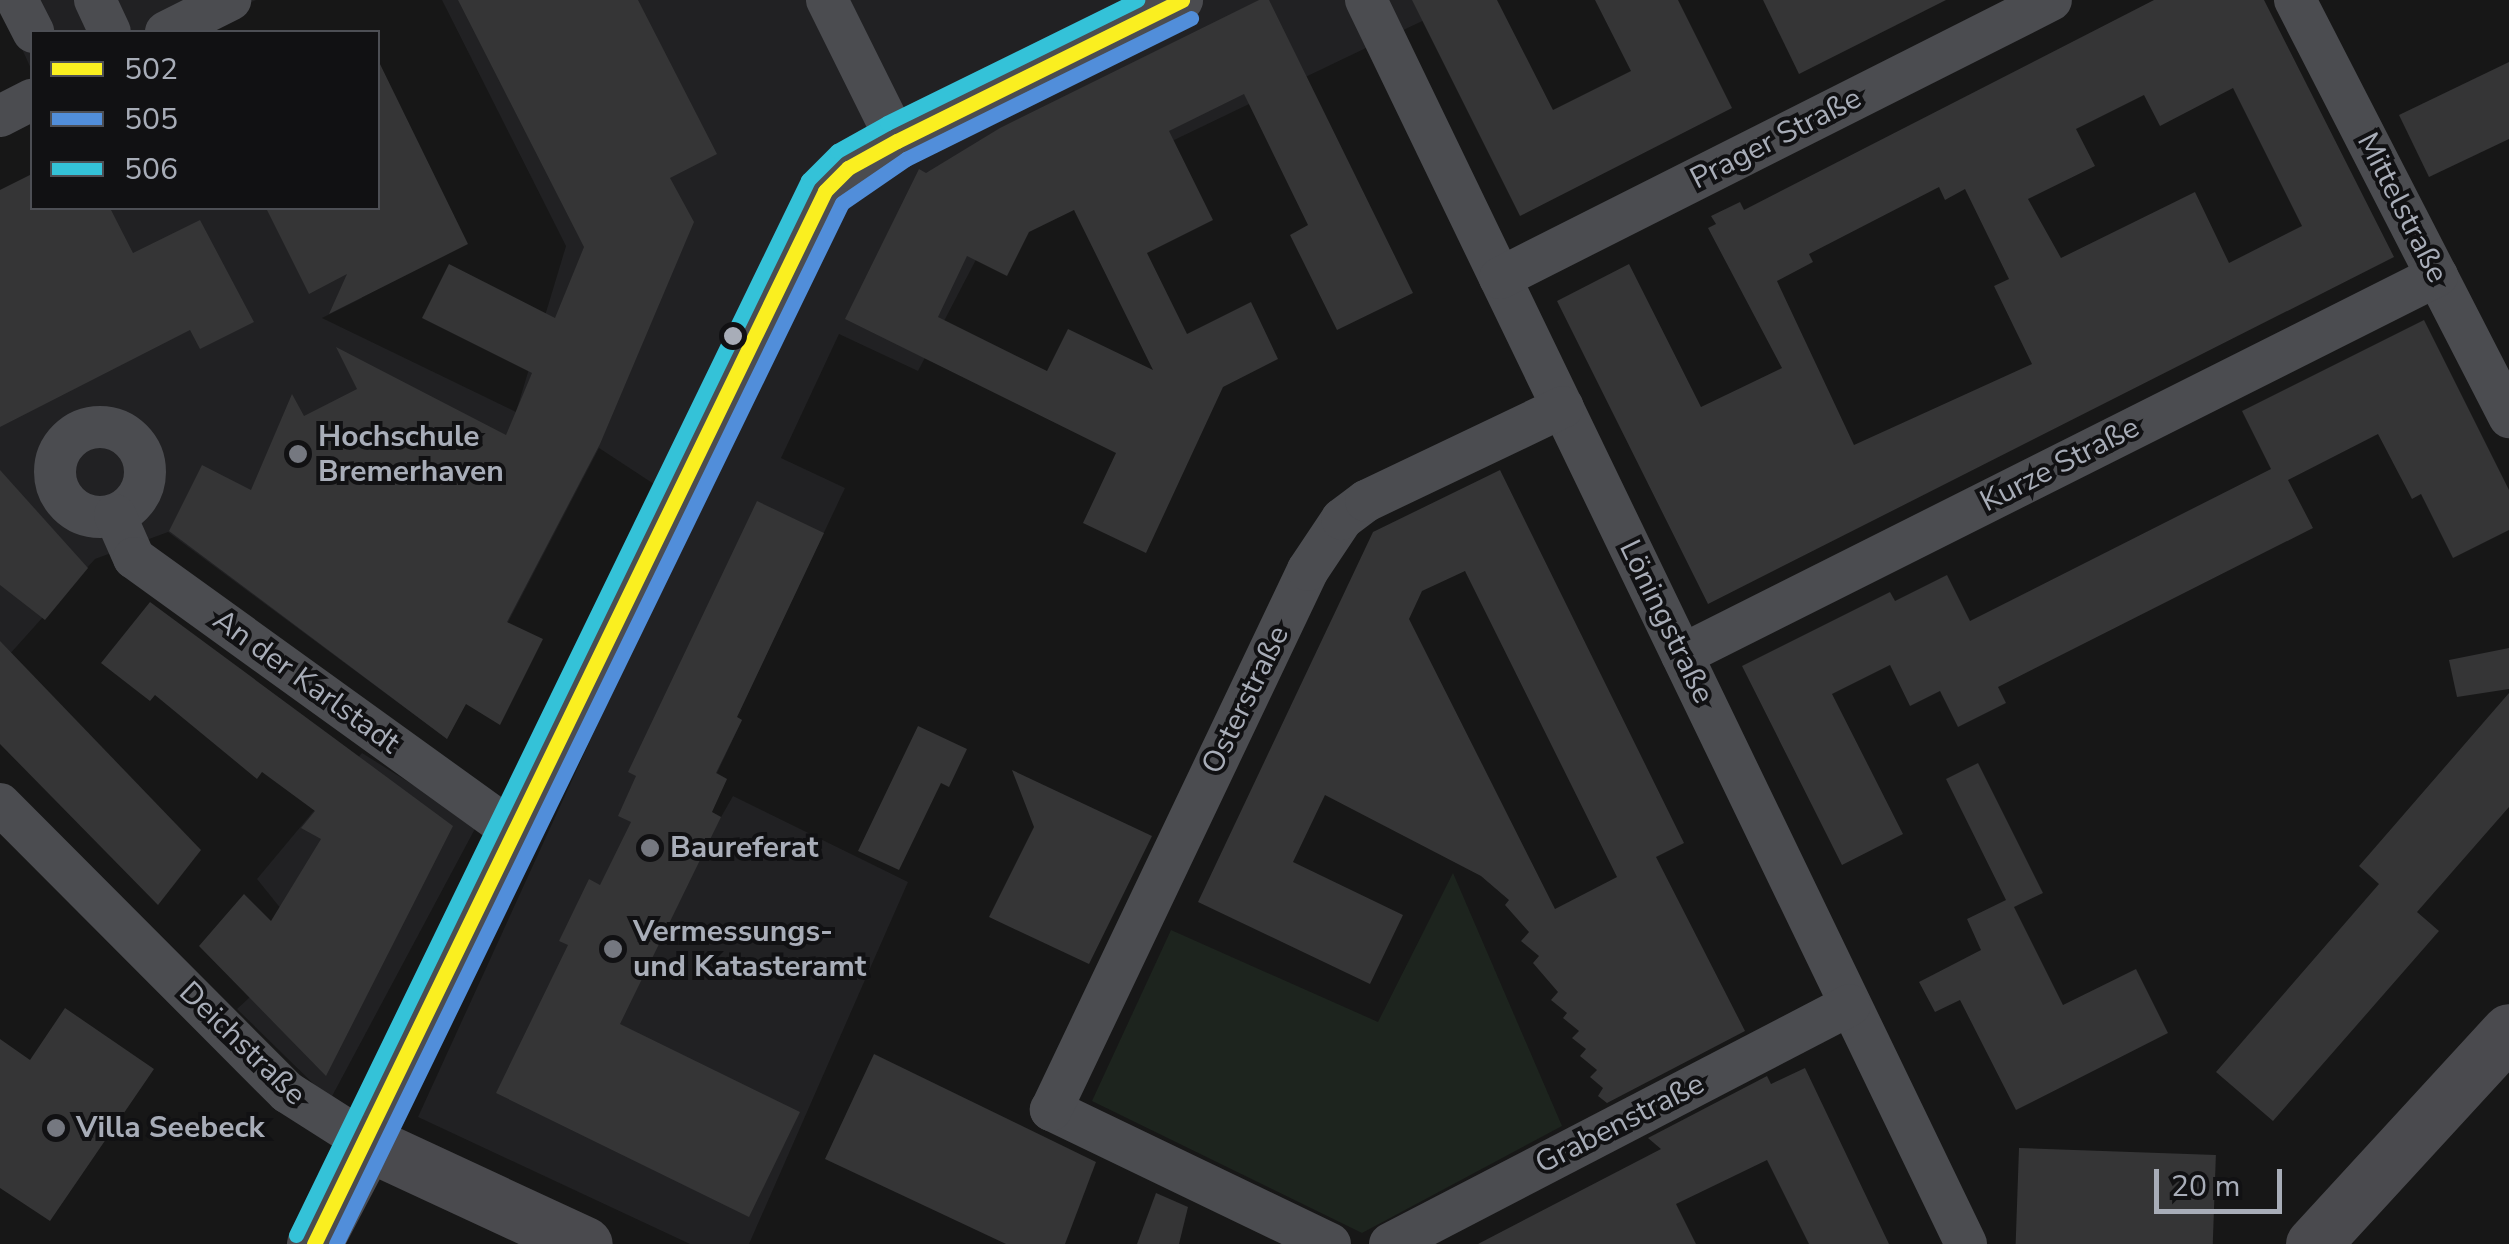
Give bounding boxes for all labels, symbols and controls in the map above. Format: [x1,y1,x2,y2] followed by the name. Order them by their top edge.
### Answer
[30,30,380,210] legend
[124,49,178,90] text: 502
[1685,81,1867,197] street label: Prager Straße
[124,99,178,140] text: 505
[2349,127,2455,289] street label: Mittelstraße
[124,149,178,190] text: 506
[723,326,743,346] unlabelled marker
[1975,410,2145,520] street label: Kurze Straße
[318,419,504,490] place label: Hochschule Bremerhaven
[287,443,309,465] marker: Hochschule Bremerhaven
[1611,535,1721,709] street label: Löningstraße
[206,602,406,762] street label: An der Karlstadt
[1195,620,1297,780] street label: Osterstraße
[670,830,818,866] place label: Baureferat
[639,837,661,859] marker: Baureferat
[633,914,866,984] place label: Vermessungs- und Katasteramt
[602,938,624,960] marker: Vermessungs- und Katasteramt
[171,975,313,1113] street label: Deichstraße
[1530,1066,1710,1182] street label: Grabenstraße
[76,1110,265,1146] place label: Villa Seebeck
[45,1117,67,1139] marker: Villa Seebeck
[2159,1149,2286,1211] scale bar
[2171,1166,2240,1207] text: 20 m

